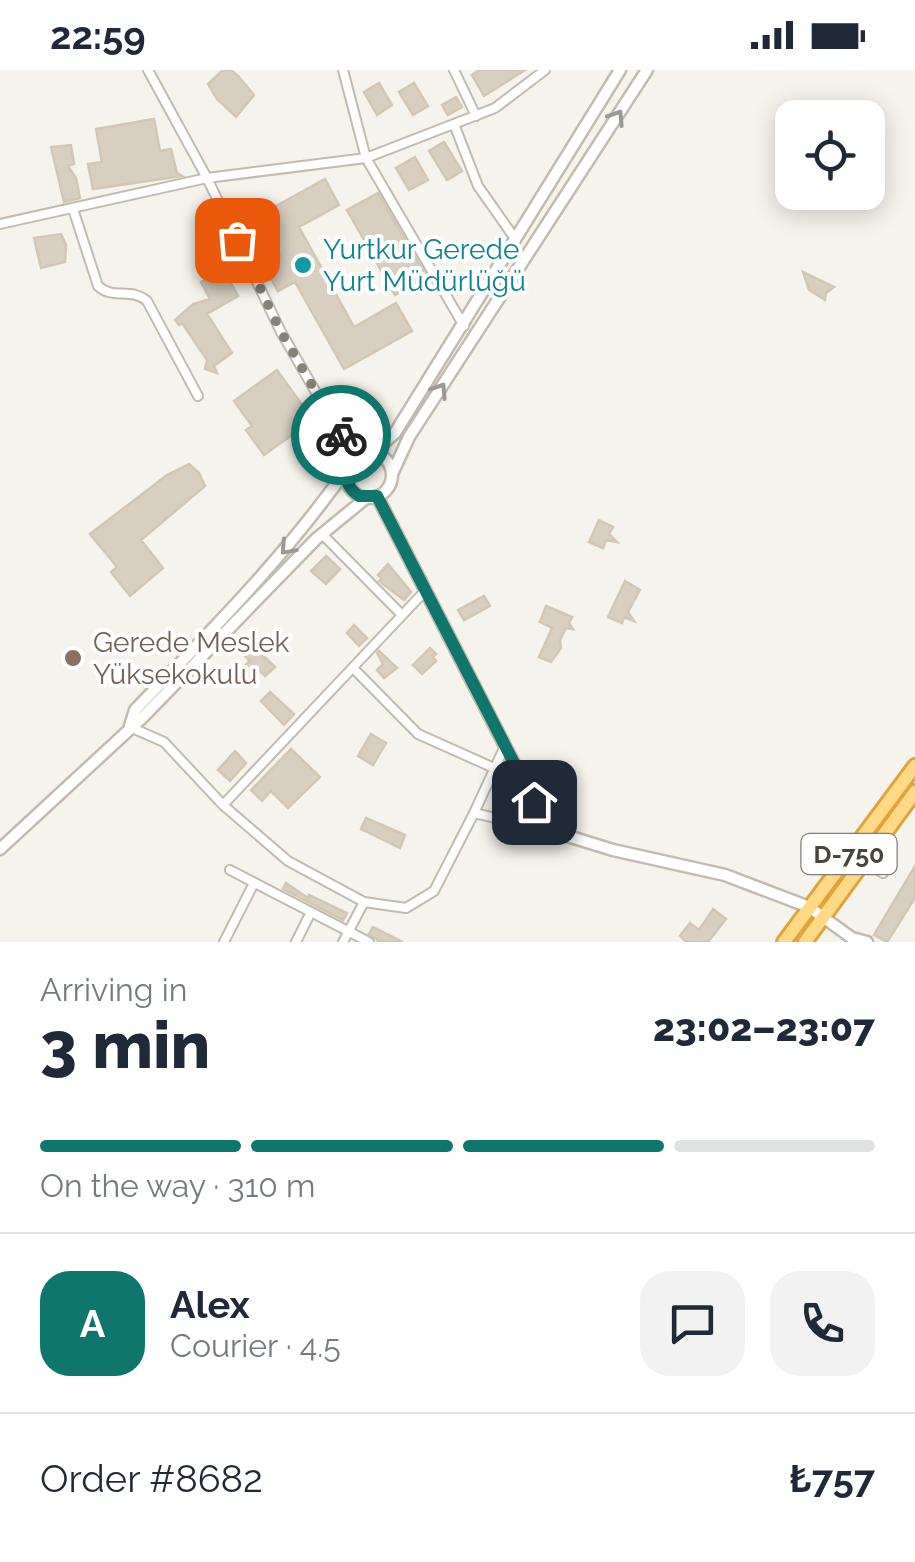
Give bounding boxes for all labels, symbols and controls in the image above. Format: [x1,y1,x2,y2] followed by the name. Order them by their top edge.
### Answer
[50,13,146,58] text: 22:59
[775,100,885,210] map controls
[775,100,885,210] button: locate
[604,110,623,128] one-way arrow
[195,198,280,283] pin
[210,213,265,268] icon: bag
[323,233,526,298] place label: Yurtkur Gerede Yurt Müdürlüğü
[292,254,314,276] marker: Yurtkur Gerede Yurt Müdürlüğü
[428,382,446,401] one-way arrow
[291,385,391,485] courier
[314,408,369,463] icon: bike
[281,536,299,555] one-way arrow
[93,626,290,691] place label: Gerede Meslek Yüksekokulu
[62,647,84,669] marker: Gerede Meslek Yüksekokulu
[492,760,577,845] pin
[507,775,562,830] icon: home
[802,834,896,874] road number: D-750
[40,971,187,1008] text: Arriving in
[653,1005,875,1050] text: 23:02–23:07
[40,1007,210,1083] text: 3 min
[40,1167,316,1204] text: On the way · 310 m
[640,1271,745,1376] button: chat
[770,1271,875,1376] button: phone
[170,1282,250,1327] text: Alex
[80,1301,105,1346] text: A
[170,1327,341,1364] text: Courier · 4.5
[40,1456,263,1501] text: Order #8682
[789,1456,875,1501] text: ₺757

